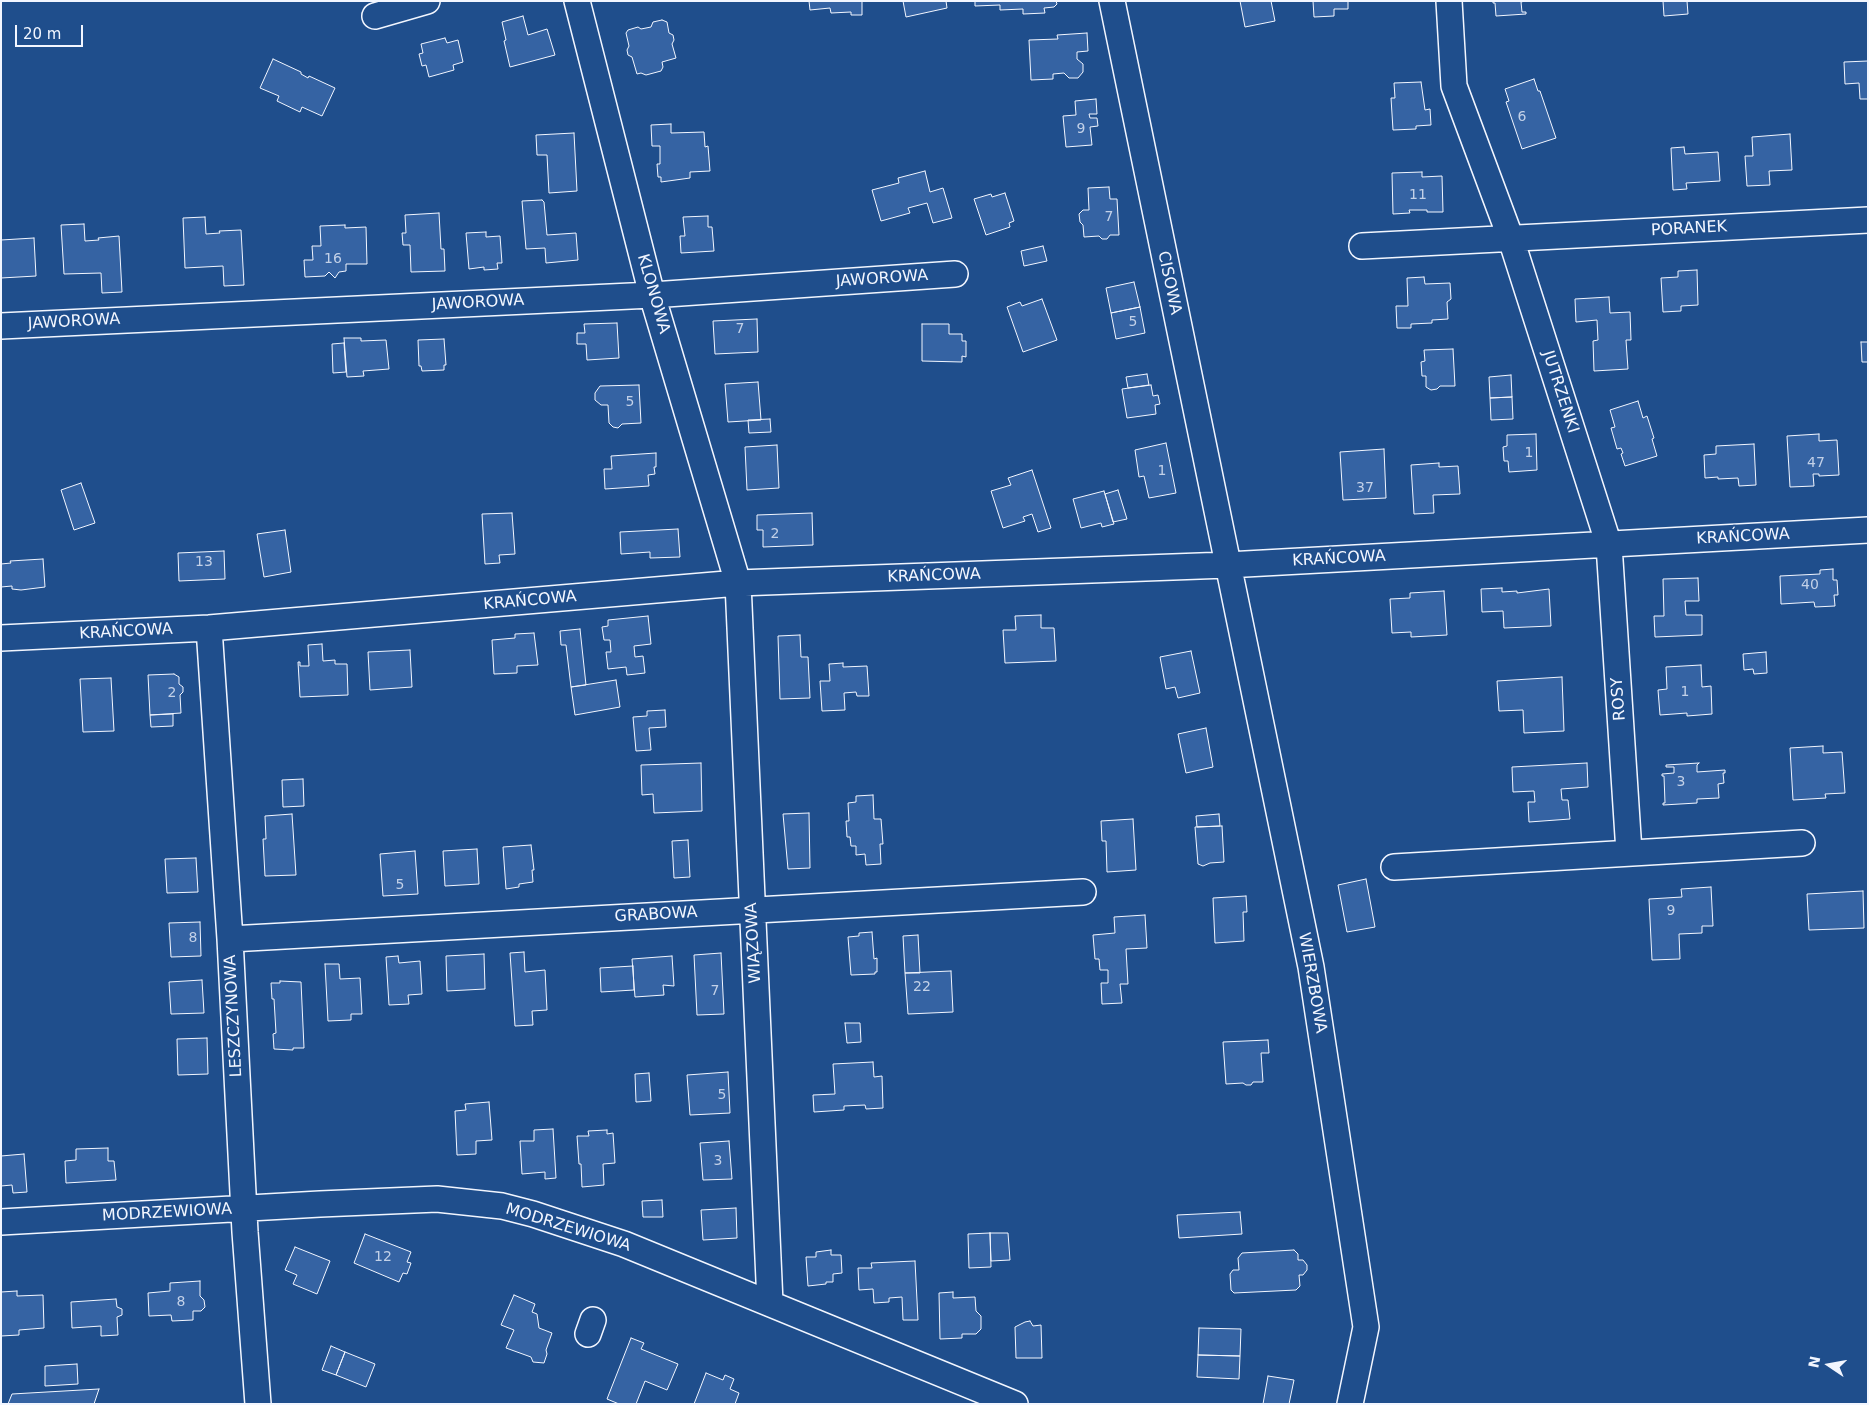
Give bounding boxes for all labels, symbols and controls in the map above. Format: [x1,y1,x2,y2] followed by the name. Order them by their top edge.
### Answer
[18,15,85,47] scale bar
[23,25,61,43] text: 20 m
[1518,109,1526,125] house number: 6
[1077,121,1085,137] house number: 9
[1409,187,1427,203] house number: 11
[1105,209,1113,225] house number: 7
[1650,217,1728,241] street label: PORANEK
[1153,249,1185,317] street label: CISOWA
[324,251,342,267] house number: 16
[632,252,674,336] street label: KLONOWA
[835,266,929,292] street label: JAWOROWA
[431,291,525,315] street label: JAWOROWA
[27,310,121,334] street label: JAWOROWA
[1129,314,1137,330] house number: 5
[736,321,744,337] house number: 7
[1538,348,1582,436] street label: JUTRZENKI
[626,394,634,410] house number: 5
[1525,445,1533,461] house number: 1
[1807,455,1825,471] house number: 47
[1158,463,1166,479] house number: 1
[1356,480,1374,496] house number: 37
[1696,525,1790,549] street label: KRAŃCOWA
[771,526,779,542] house number: 2
[1292,547,1386,571] street label: KRAŃCOWA
[195,554,213,570] house number: 13
[887,565,981,587] street label: KRAŃCOWA
[1801,577,1819,593] house number: 40
[483,587,577,615] street label: KRAŃCOWA
[79,620,173,644] street label: KRAŃCOWA
[1608,677,1630,721] street label: ROSY
[1681,684,1689,700] house number: 1
[168,685,176,701] house number: 2
[1677,774,1685,790] house number: 3
[396,877,404,893] house number: 5
[742,902,766,984] street label: WIĄZOWA
[614,903,698,927] street label: GRABOWA
[1667,903,1675,919] house number: 9
[189,930,197,946] house number: 8
[1294,931,1330,1035] street label: WIERZBOWA
[221,954,247,1078] street label: LESZCZYNOWA
[913,979,931,995] house number: 22
[711,983,719,999] house number: 7
[718,1087,726,1103] house number: 5
[714,1153,722,1169] house number: 3
[102,1200,232,1226] street label: MODRZEWIOWA
[503,1200,633,1256] street label: MODRZEWIOWA
[374,1249,392,1265] house number: 12
[177,1294,185,1310] house number: 8
[1804,1340,1854,1390] north arrow
[1805,1354,1823,1369] text: N

